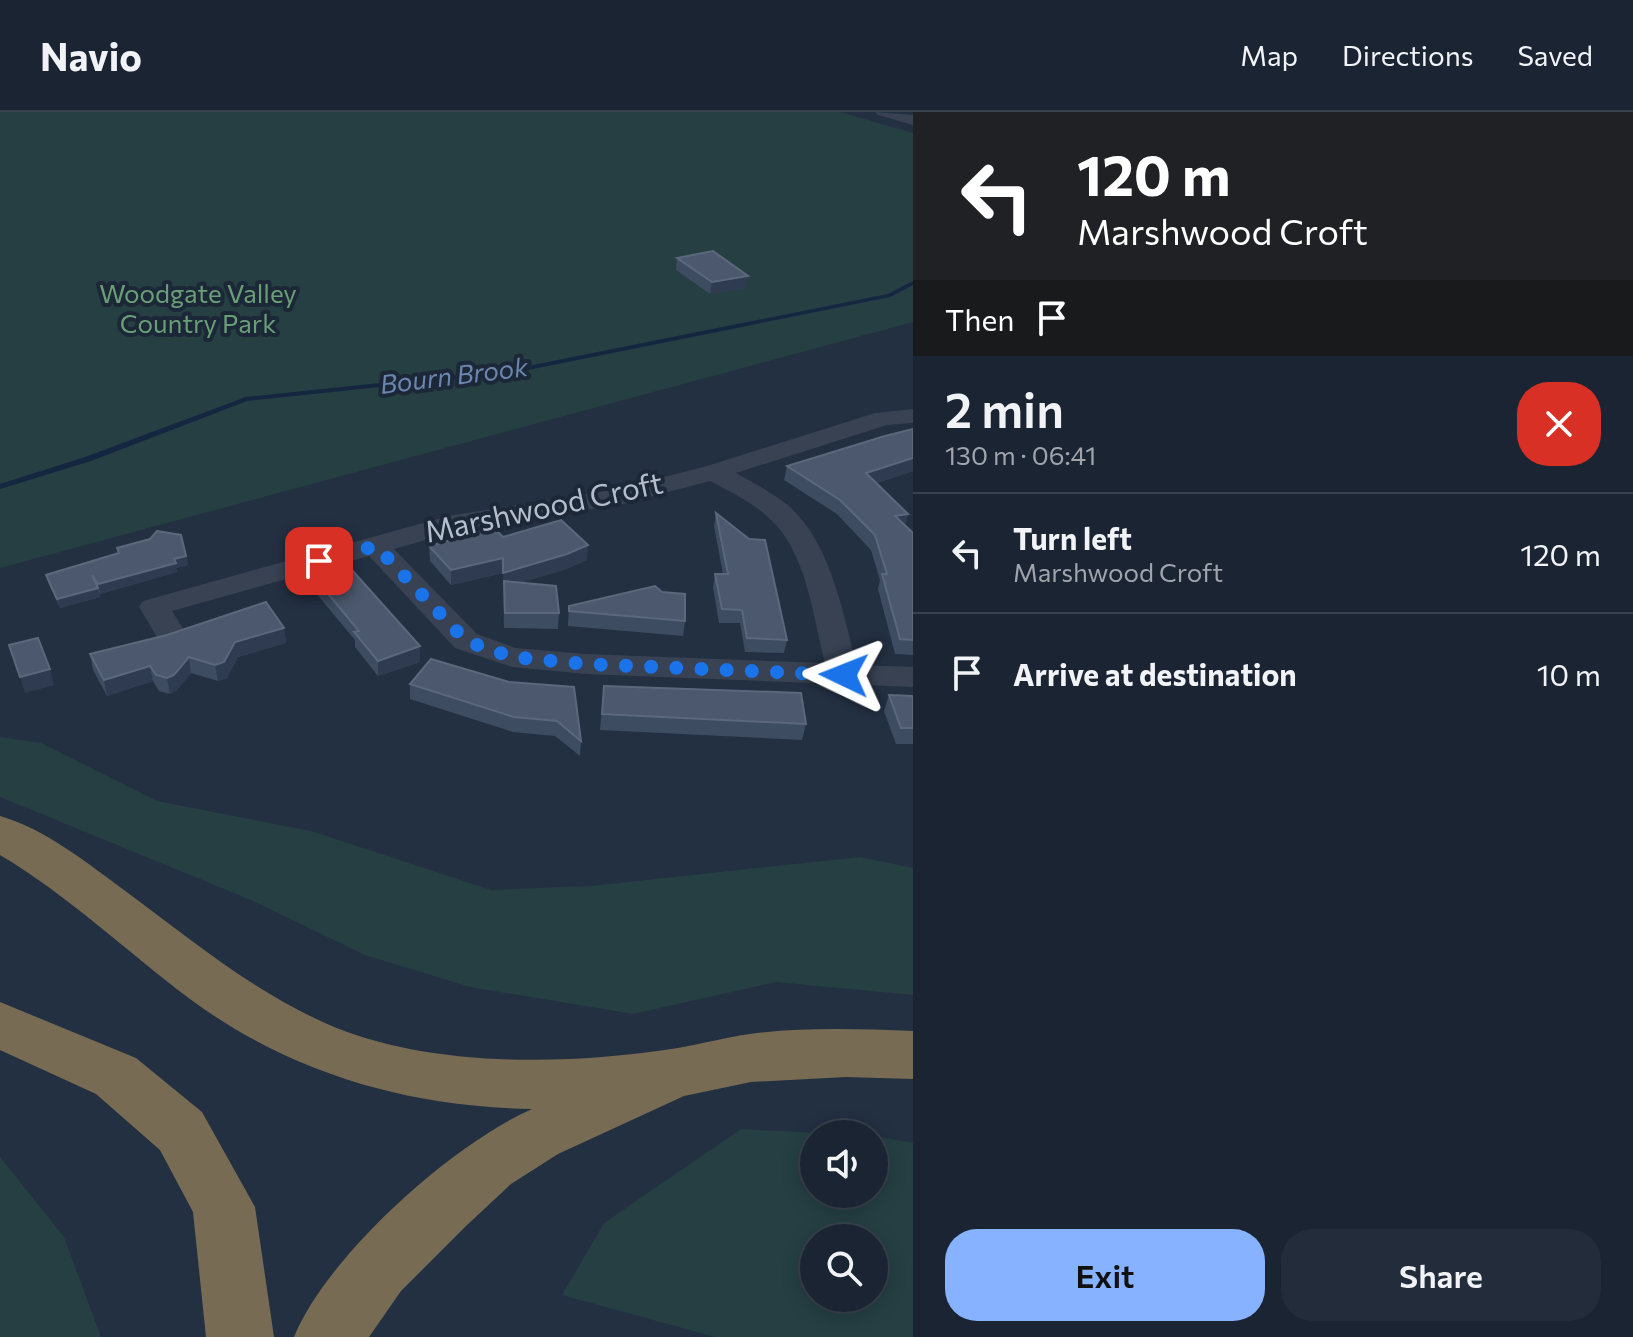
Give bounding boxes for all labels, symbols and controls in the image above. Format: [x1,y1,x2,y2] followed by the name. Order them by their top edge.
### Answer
[40,32,142,79] text: Navio
[1240,38,1298,72] text: Map
[1342,38,1473,72] text: Directions
[1517,38,1593,72] text: Saved
[1077,139,1231,208] text: 120 m
[945,144,1049,248] icon: left
[1077,208,1368,252] text: Marshwood Croft
[99,277,297,338] park label: Woodgate Valley Country Park
[1030,296,1074,340] icon: arrive
[945,300,1014,337] text: Then
[378,350,531,399] water label: Bourn Brook
[945,379,1064,438] text: 2 min
[1517,382,1601,466] button: close
[945,439,1097,470] text: 130 m · 06:41
[421,462,666,549] street label: Marshwood Croft
[1013,519,1132,556] text: Turn left
[285,527,353,595] pin
[945,531,989,575] icon: left
[1520,535,1601,572] text: 120 m
[297,539,341,583] icon: arrive
[1013,556,1223,587] text: Marshwood Croft
[802,633,886,717] position arrow
[945,651,989,695] icon: arrive
[1013,655,1297,692] text: Arrive at destination
[1537,655,1601,692] text: 10 m
[800,1120,888,1312] map controls
[800,1120,888,1208] button: sound
[800,1224,888,1312] button: search
[945,1229,1265,1321] button: Exit
[1281,1229,1601,1321] button: Share

